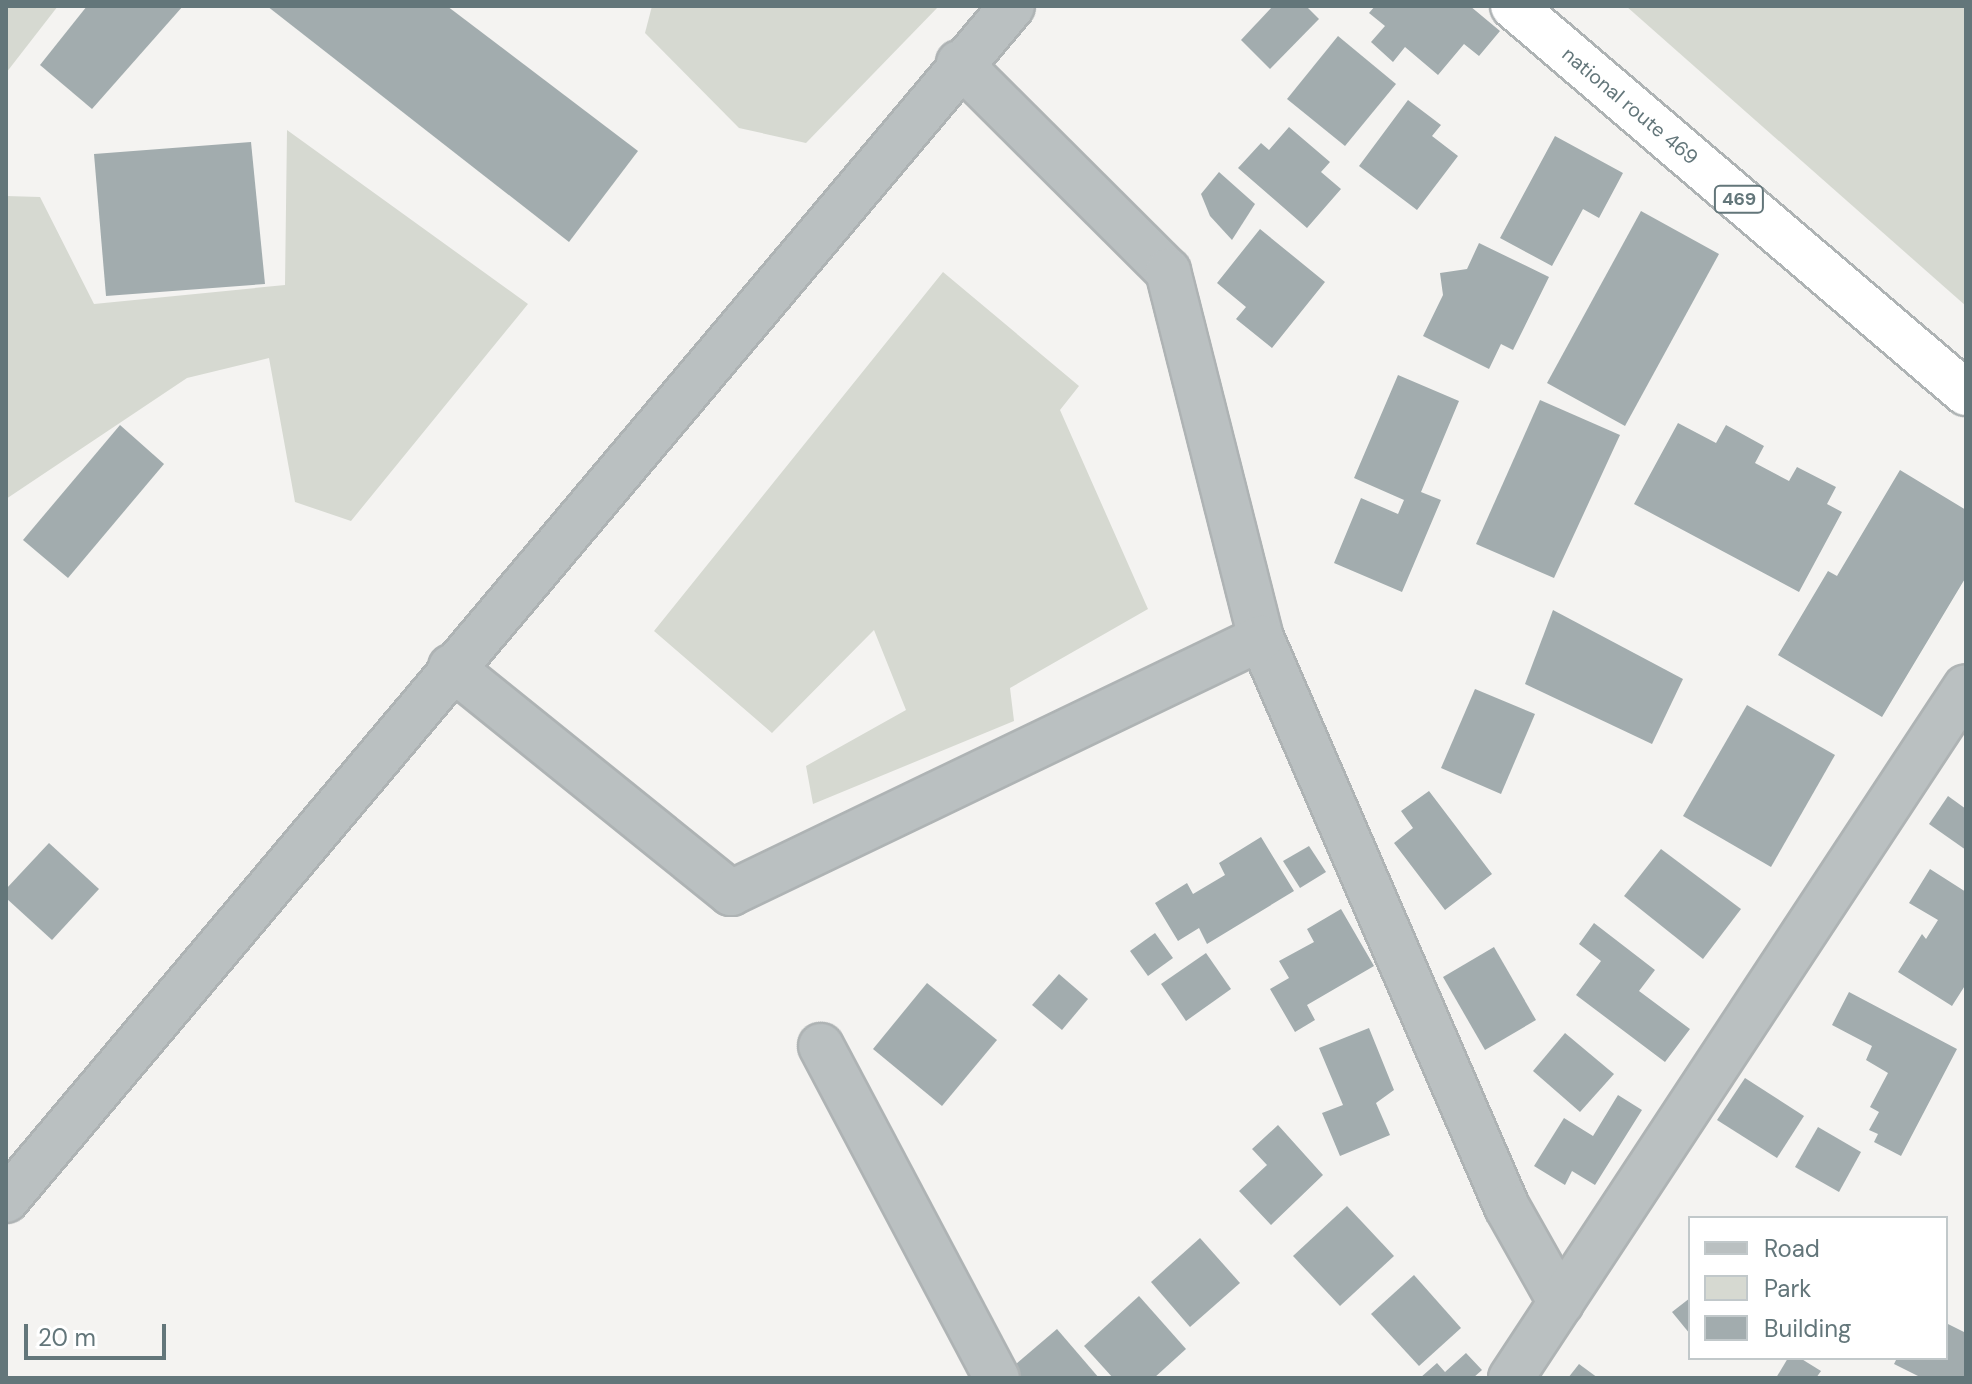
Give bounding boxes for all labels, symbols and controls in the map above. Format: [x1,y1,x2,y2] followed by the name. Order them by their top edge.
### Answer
[1557,42,1703,170] street label: national route 469
[1713,185,1765,213] road number: 469
[1688,1216,1948,1360] legend
[1764,1233,1820,1264] text: Road
[1764,1273,1811,1304] text: Park
[28,1308,170,1358] scale bar
[1764,1313,1851,1344] text: Building
[38,1322,96,1353] text: 20 m

